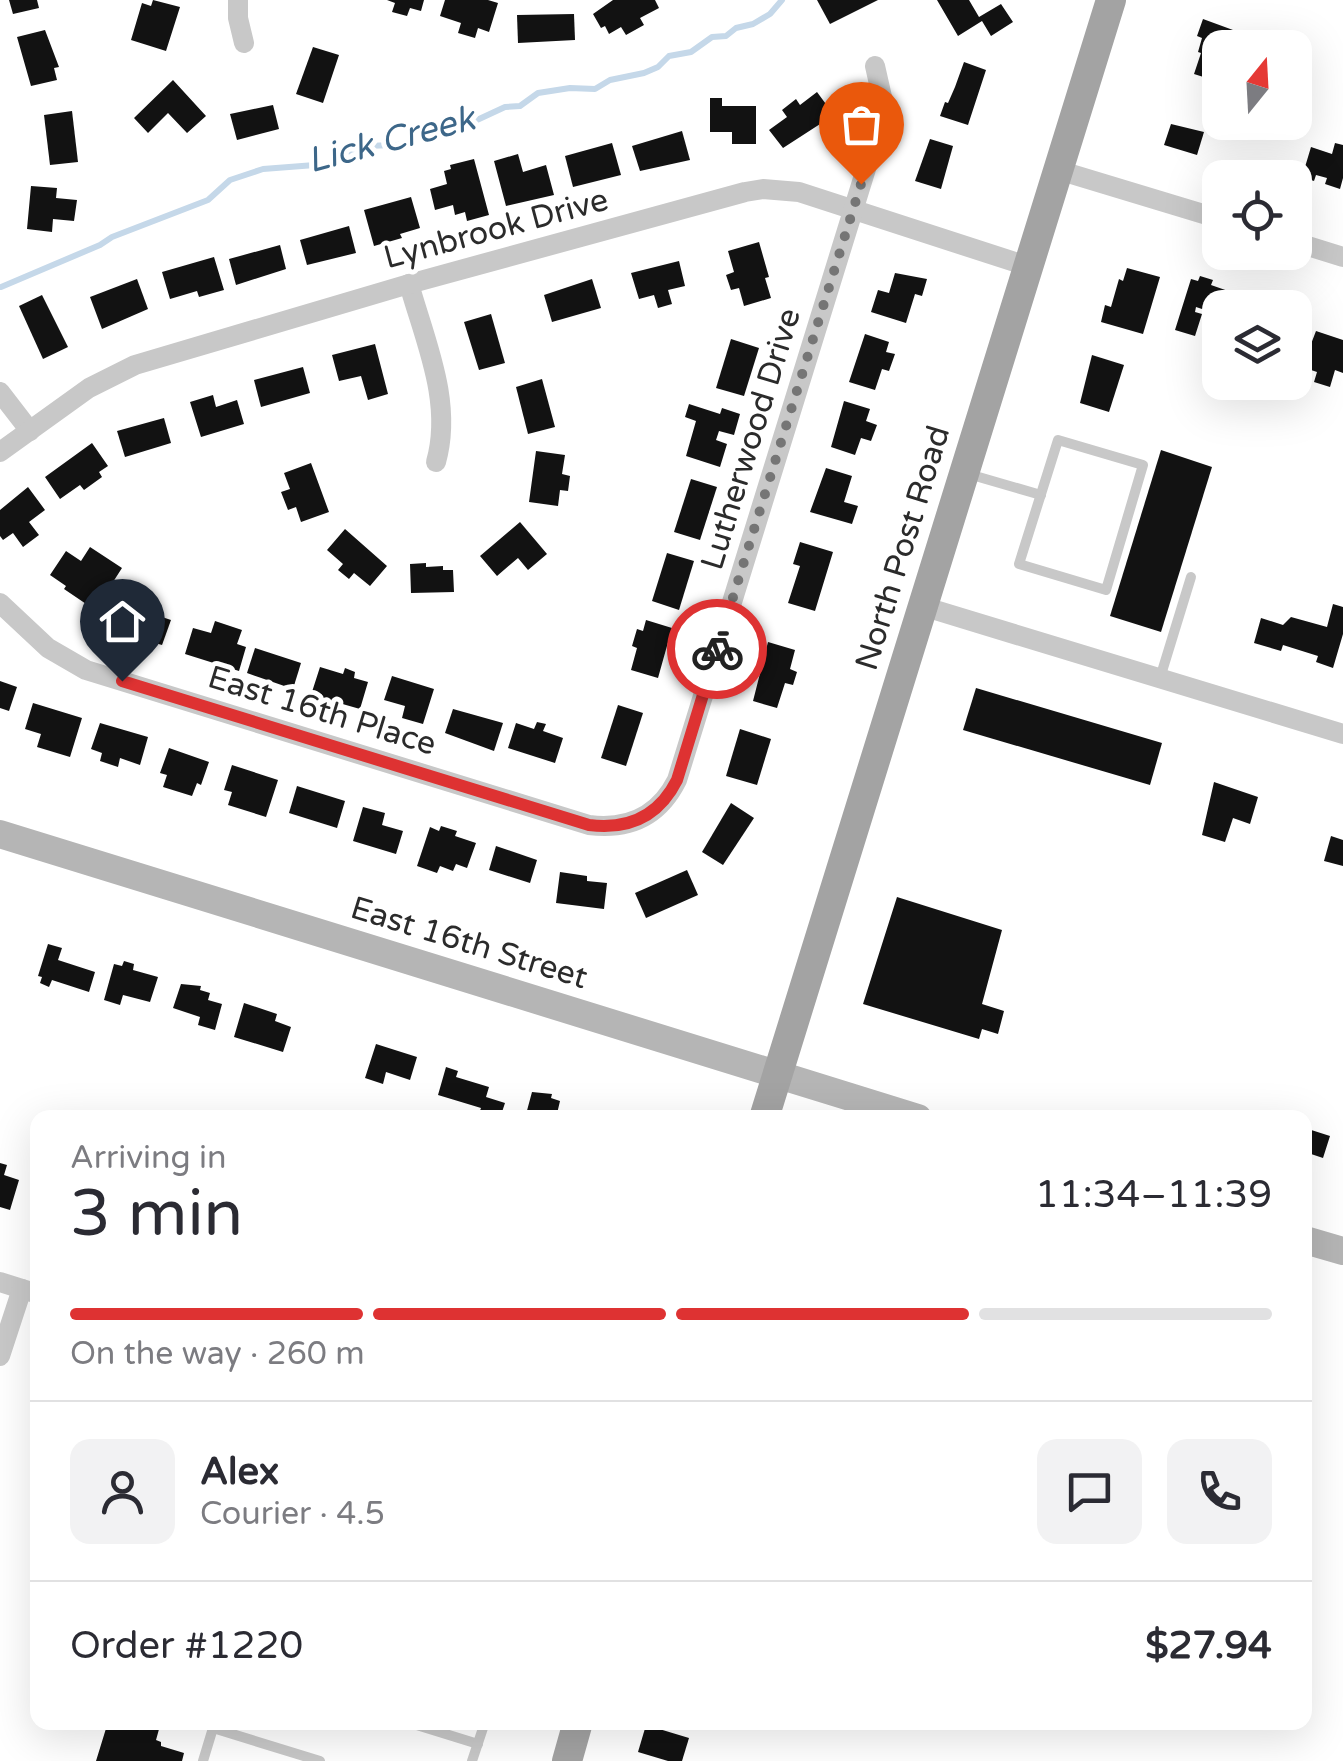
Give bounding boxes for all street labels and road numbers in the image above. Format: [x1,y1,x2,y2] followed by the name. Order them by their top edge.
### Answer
[380,181,612,277] street label: Lynbrook Drive
[693,304,809,574] street label: Lutherwood Drive
[848,421,958,675] street label: North Post Road
[203,658,441,764] street label: East 16th Place
[346,889,592,997] street label: East 16th Street

